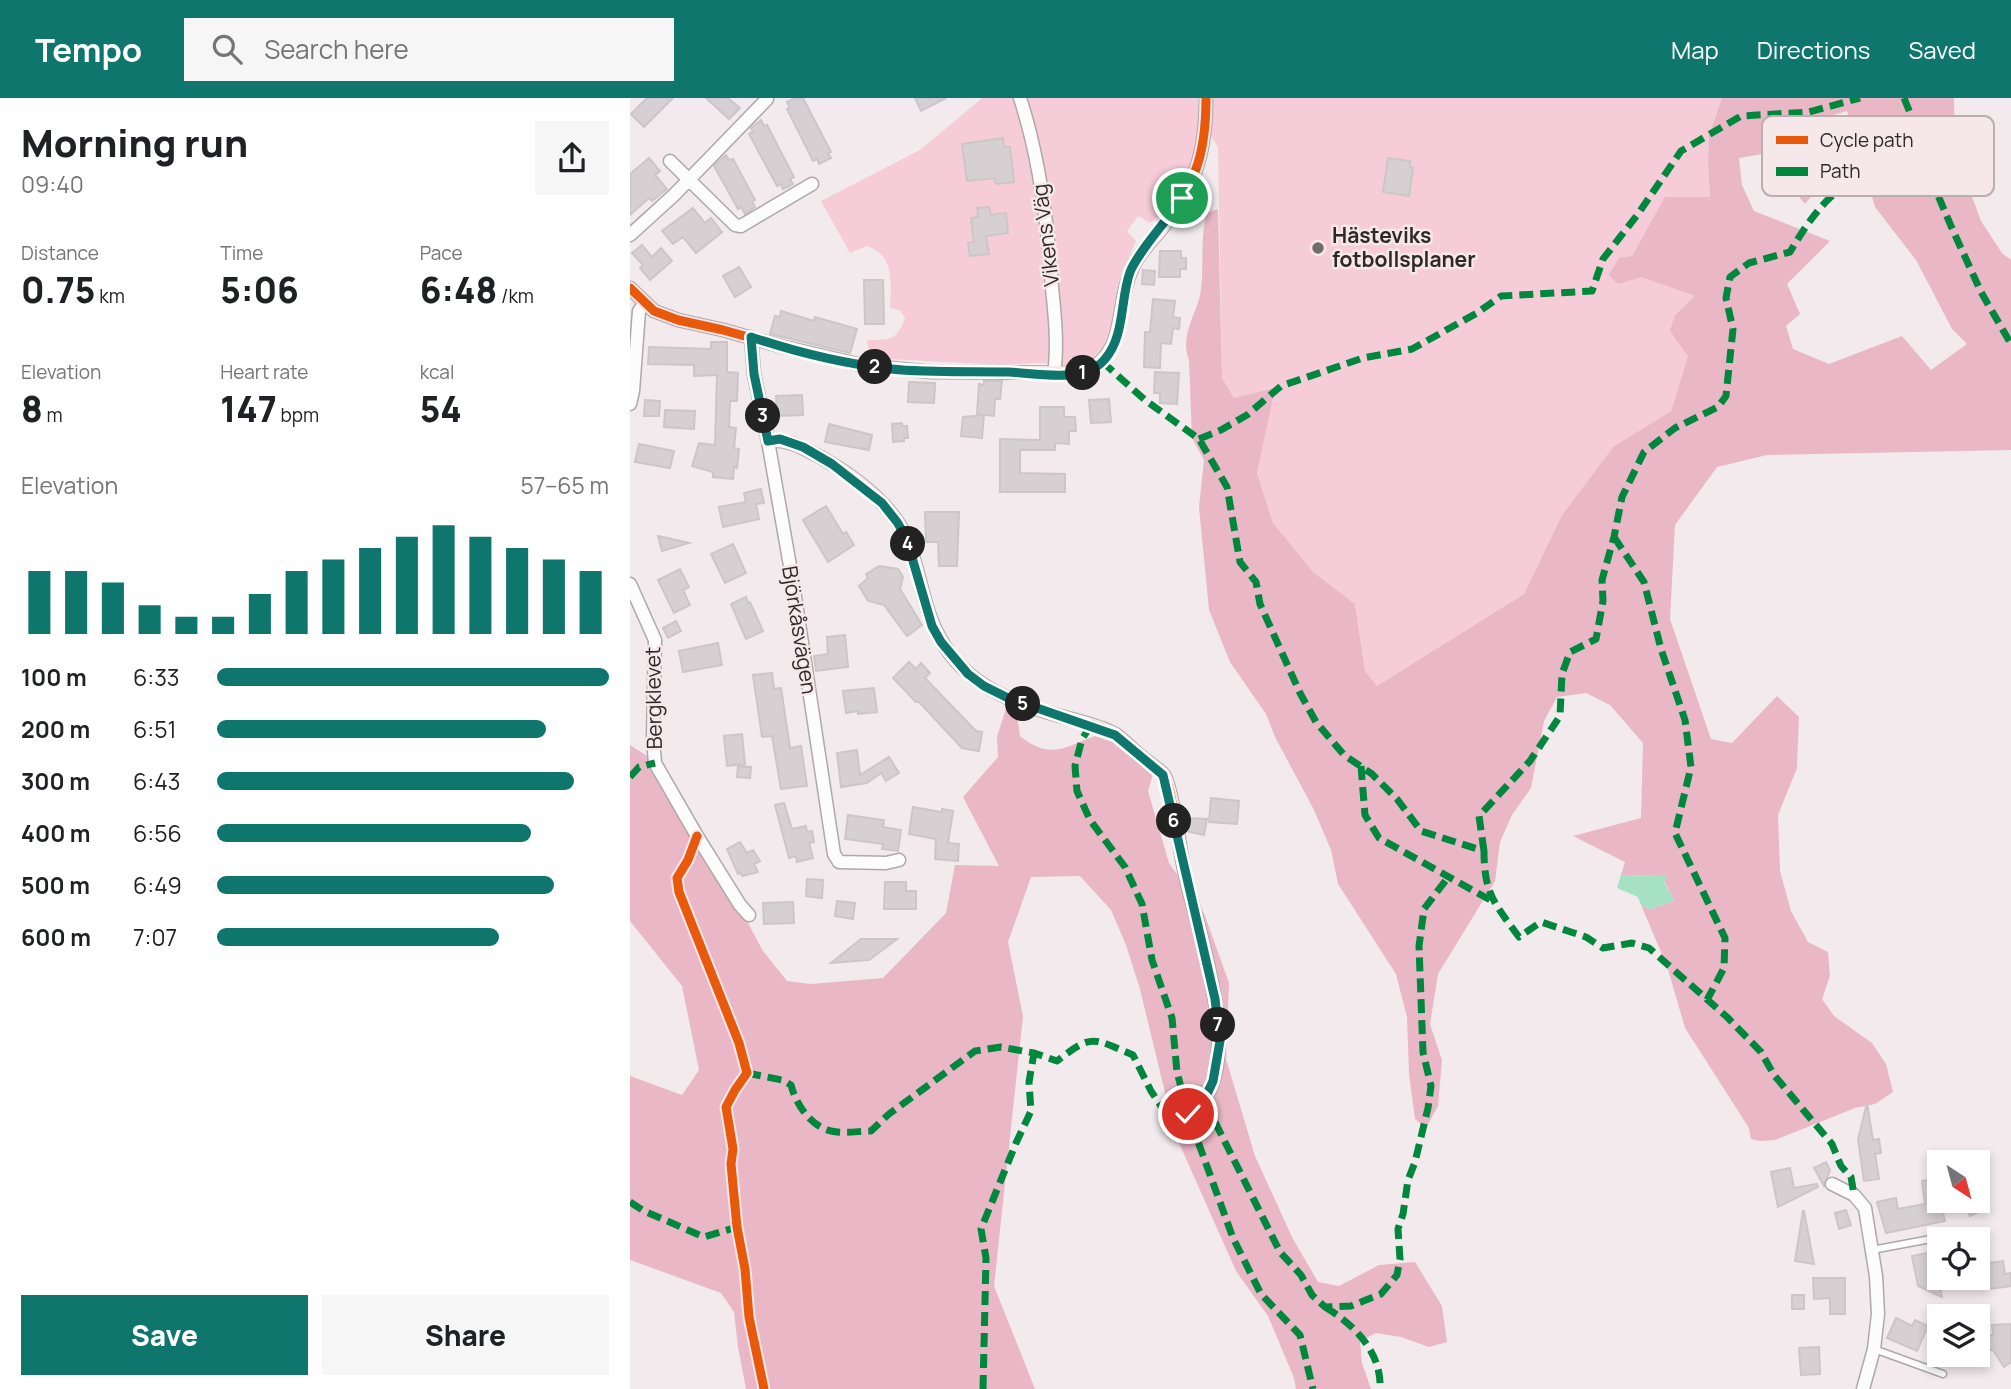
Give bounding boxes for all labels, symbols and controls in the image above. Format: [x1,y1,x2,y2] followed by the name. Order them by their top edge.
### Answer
[184,18,674,81] search box
[35,27,142,72] text: Tempo
[208,30,246,68] icon: search
[264,31,409,67] text: Search here
[1671,33,1719,66] text: Map
[1757,33,1870,66] text: Directions
[1908,33,1976,66] text: Saved
[21,116,248,168] text: Morning run
[1762,116,1994,196] legend
[535,121,609,195] button: share
[1820,127,1914,153] text: Cycle path
[1820,158,1860,184] text: Path
[21,168,84,200] text: 09:40
[1152,168,1212,228] pin
[1163,179,1201,217] icon: arrive
[1025,182,1065,288] street label: Vikens Väg
[1332,221,1476,273] place label: Hästeviks fotbollsplaner
[21,240,99,266] text: Distance
[220,240,263,266] text: Time
[420,240,463,266] text: Pace
[1310,240,1326,256] marker: Hästeviks fotbollsplaner
[21,266,95,314] text: 0.75
[220,266,299,314] text: 5:06
[420,266,497,314] text: 6:48
[95,283,125,309] text: km
[497,283,534,309] text: /km
[858,350,892,384] pin: 2
[869,353,880,379] text: 2
[1065,356,1100,390] pin: 1
[21,359,101,385] text: Elevation
[220,359,308,385] text: Heart rate
[420,359,454,385] text: kcal
[1078,359,1087,385] text: 1
[21,385,43,433] text: 8
[220,385,277,433] text: 147
[420,385,462,433] text: 54
[746,398,780,434] pin: 3
[43,402,63,428] text: m
[277,402,319,428] text: bpm
[757,402,768,428] text: 3
[21,469,118,501] text: Elevation
[520,469,609,501] text: 57–65 m
[890,526,926,562] pin: 4
[902,530,913,556] text: 4
[776,564,824,696] street label: Björkåsvägen
[638,646,668,750] street label: Bergklevet
[21,661,87,693] text: 100 m
[133,661,180,693] text: 6:33
[1006,686,1040,722] pin: 5
[1017,690,1028,716] text: 5
[21,713,90,745] text: 200 m
[133,713,176,745] text: 6:51
[21,765,90,797] text: 300 m
[133,765,180,797] text: 6:43
[1156,804,1192,838] pin: 6
[1168,807,1179,833] text: 6
[21,817,91,849] text: 400 m
[133,817,182,849] text: 6:56
[21,869,90,901] text: 500 m
[133,869,182,901] text: 6:49
[21,921,91,953] text: 600 m
[133,921,177,953] text: 7:07
[1200,1007,1236,1042] pin: 7
[1212,1011,1223,1037] text: 7
[1158,1084,1218,1144] pin
[1169,1095,1207,1133] icon: check
[1927,1150,1990,1213] north arrow
[1927,1150,1990,1367] map controls
[1927,1227,1990,1290] button: locate
[21,1295,308,1375] button: Save
[322,1295,609,1375] button: Share
[1927,1304,1990,1367] button: layers

